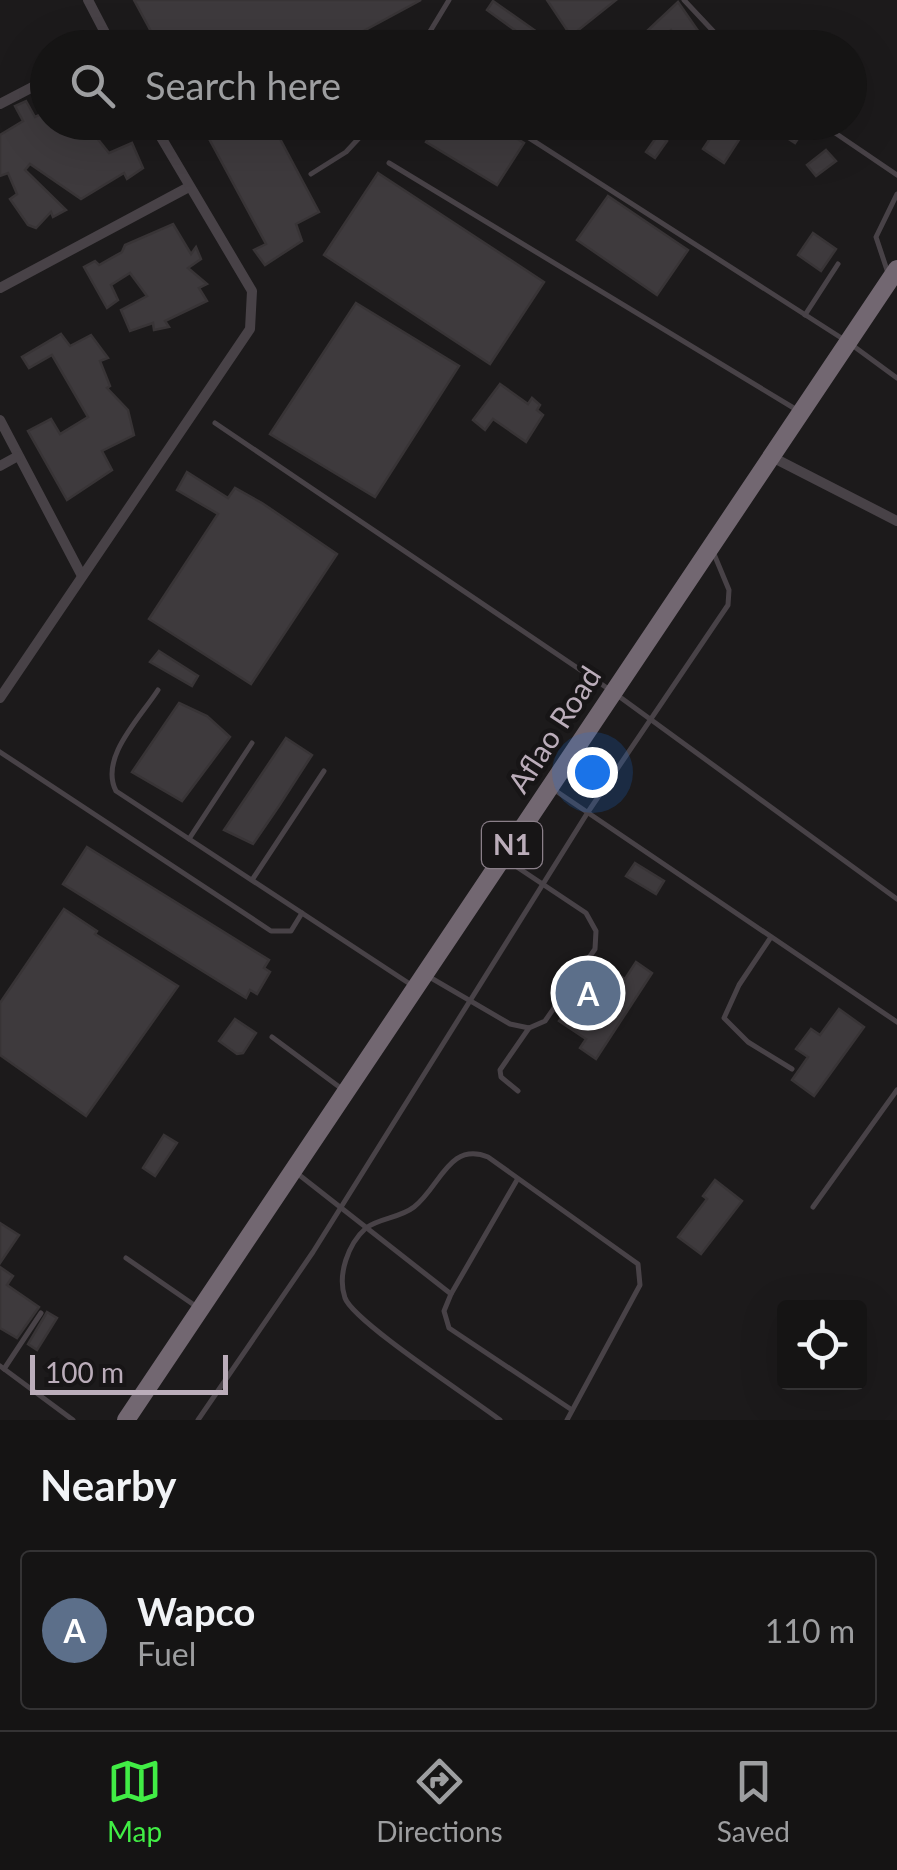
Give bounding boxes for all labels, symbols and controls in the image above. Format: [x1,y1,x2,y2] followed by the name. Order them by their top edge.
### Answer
[30,30,867,140] search box
[65,58,120,113] icon: search
[145,62,341,108] text: Search here
[499,659,607,799] street label: Aflao Road
[567,747,618,798] your location
[482,822,542,868] road number: N1
[556,956,620,1030] pin: A
[777,1300,867,1390] map controls
[777,1300,867,1390] button: locate
[30,1350,228,1394] scale bar
[45,1355,124,1389] text: 100 m
[40,1460,177,1510] text: Nearby
[137,1588,255,1634] text: Wapco
[63,1611,86,1650] text: A
[765,1611,855,1650] text: 110 m
[137,1634,196,1673] text: Fuel
[107,1754,162,1848] tab: Map
[376,1754,503,1848] tab: Directions
[717,1754,790,1848] tab: Saved

